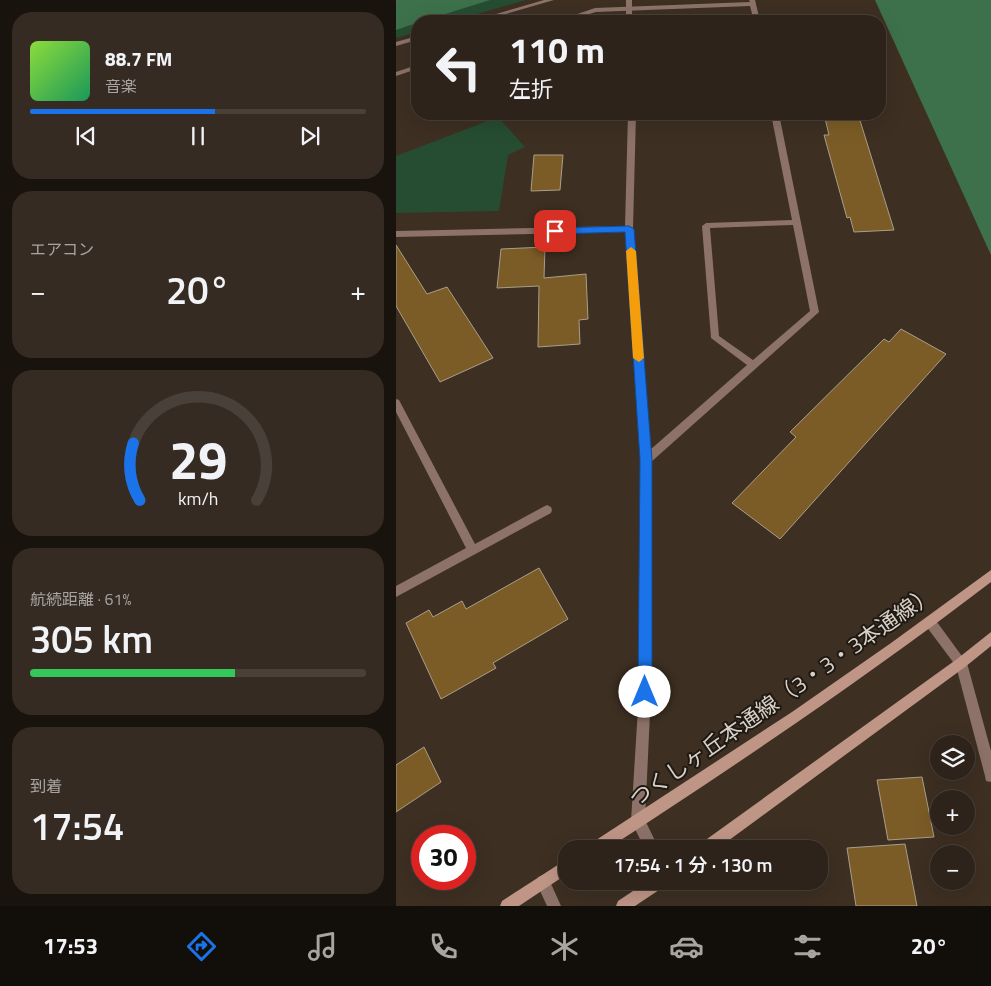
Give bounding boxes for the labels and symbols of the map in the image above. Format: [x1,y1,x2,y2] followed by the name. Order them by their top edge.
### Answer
[534,210,576,252] pin
[622,577,942,815] street label: つくしヶ丘本通線（3・3・3本通線）
[618,665,670,717] position arrow
[411,825,476,890] speed limit sign: 30

